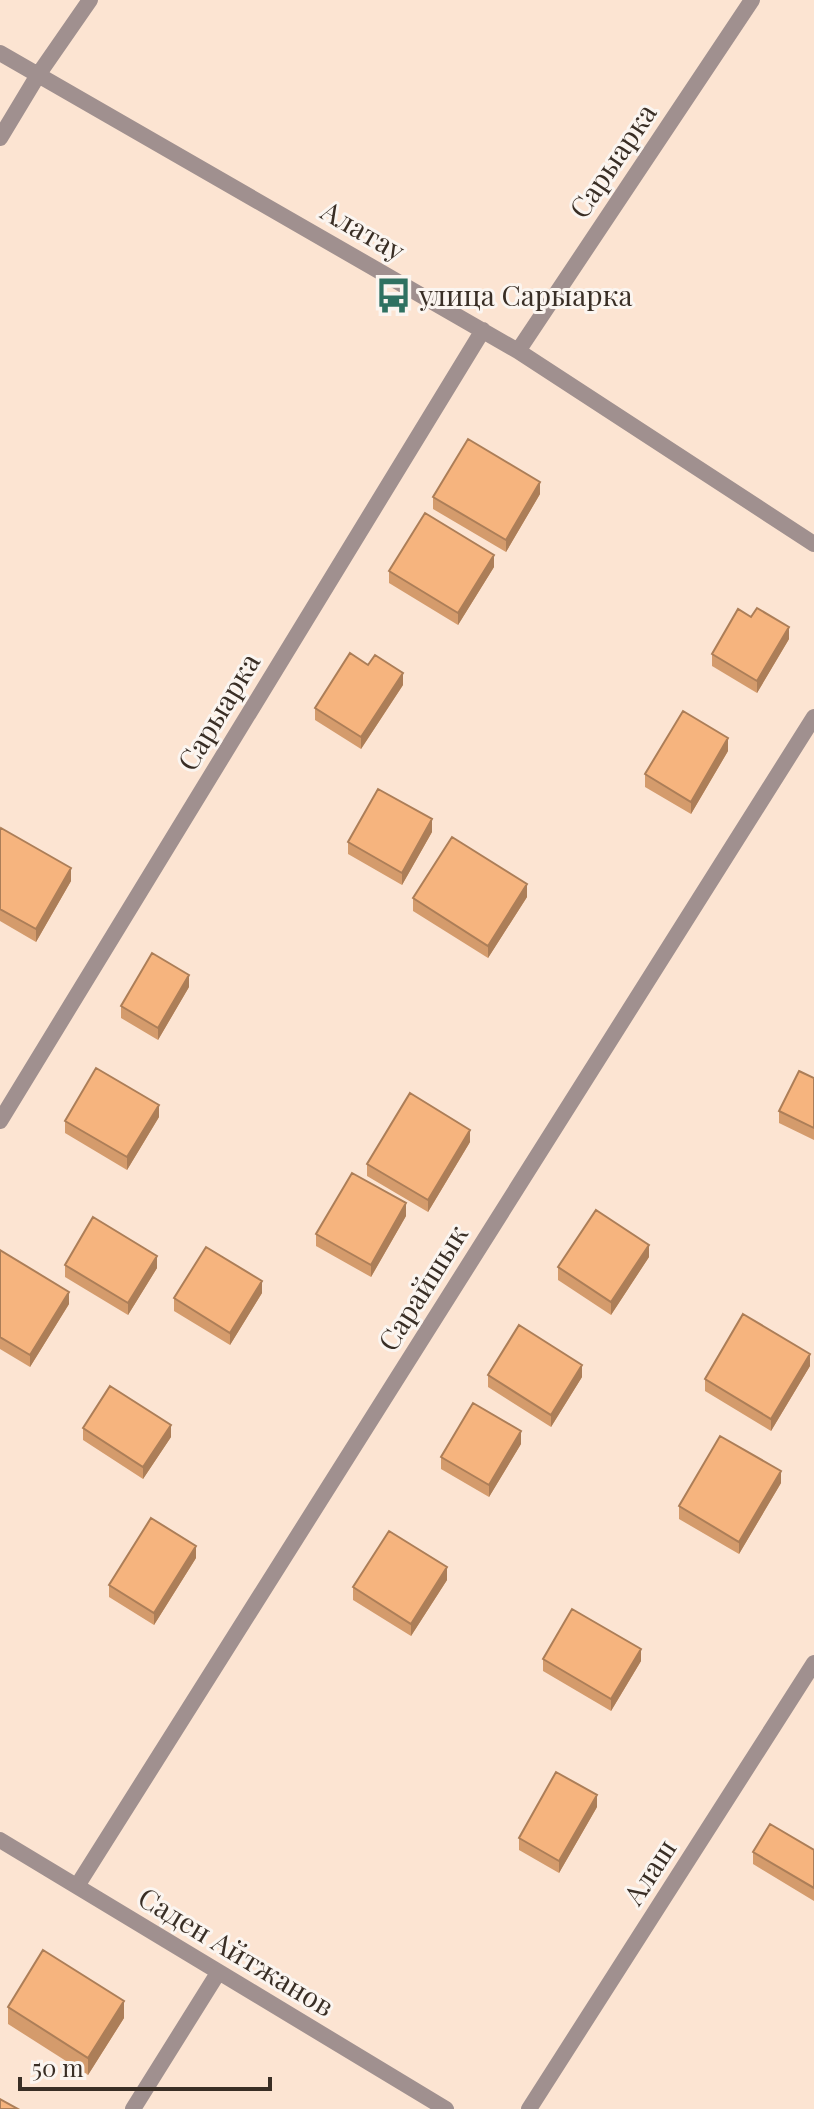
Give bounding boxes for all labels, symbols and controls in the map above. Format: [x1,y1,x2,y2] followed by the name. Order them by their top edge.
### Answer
[560,96,664,225] street label: Сарыарка
[314,190,412,268] street label: Алатау
[418,276,633,313] place label: улица Сарыарка
[374,277,412,315] bus stop icon: улица Сарыарка
[168,646,267,777] street label: Сарыарка
[368,1217,475,1357] street label: Сарайшык
[613,1831,684,1912] street label: Алаш
[132,1878,341,2024] street label: Саден Айтжанов
[20,2041,270,2091] scale bar
[32,2051,84,2083] text: 50 m

